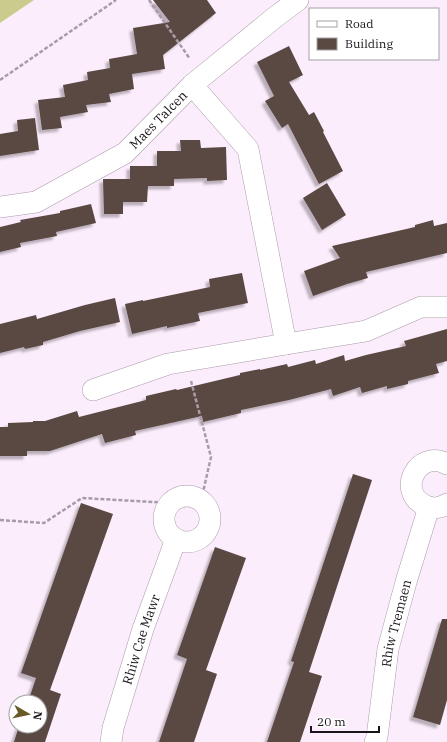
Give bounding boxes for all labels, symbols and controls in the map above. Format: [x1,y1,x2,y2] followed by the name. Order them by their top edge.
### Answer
[309,8,439,60] legend
[345,16,374,31] text: Road
[345,36,393,51] text: Building
[125,87,191,152] street label: Maes Talcen
[377,577,415,668] street label: Rhiw Tremaen
[118,592,164,686] street label: Rhiw Cae Mawr
[8,694,48,734] north arrow
[311,708,379,734] scale bar
[30,710,45,721] text: N
[317,714,346,729] text: 20 m

